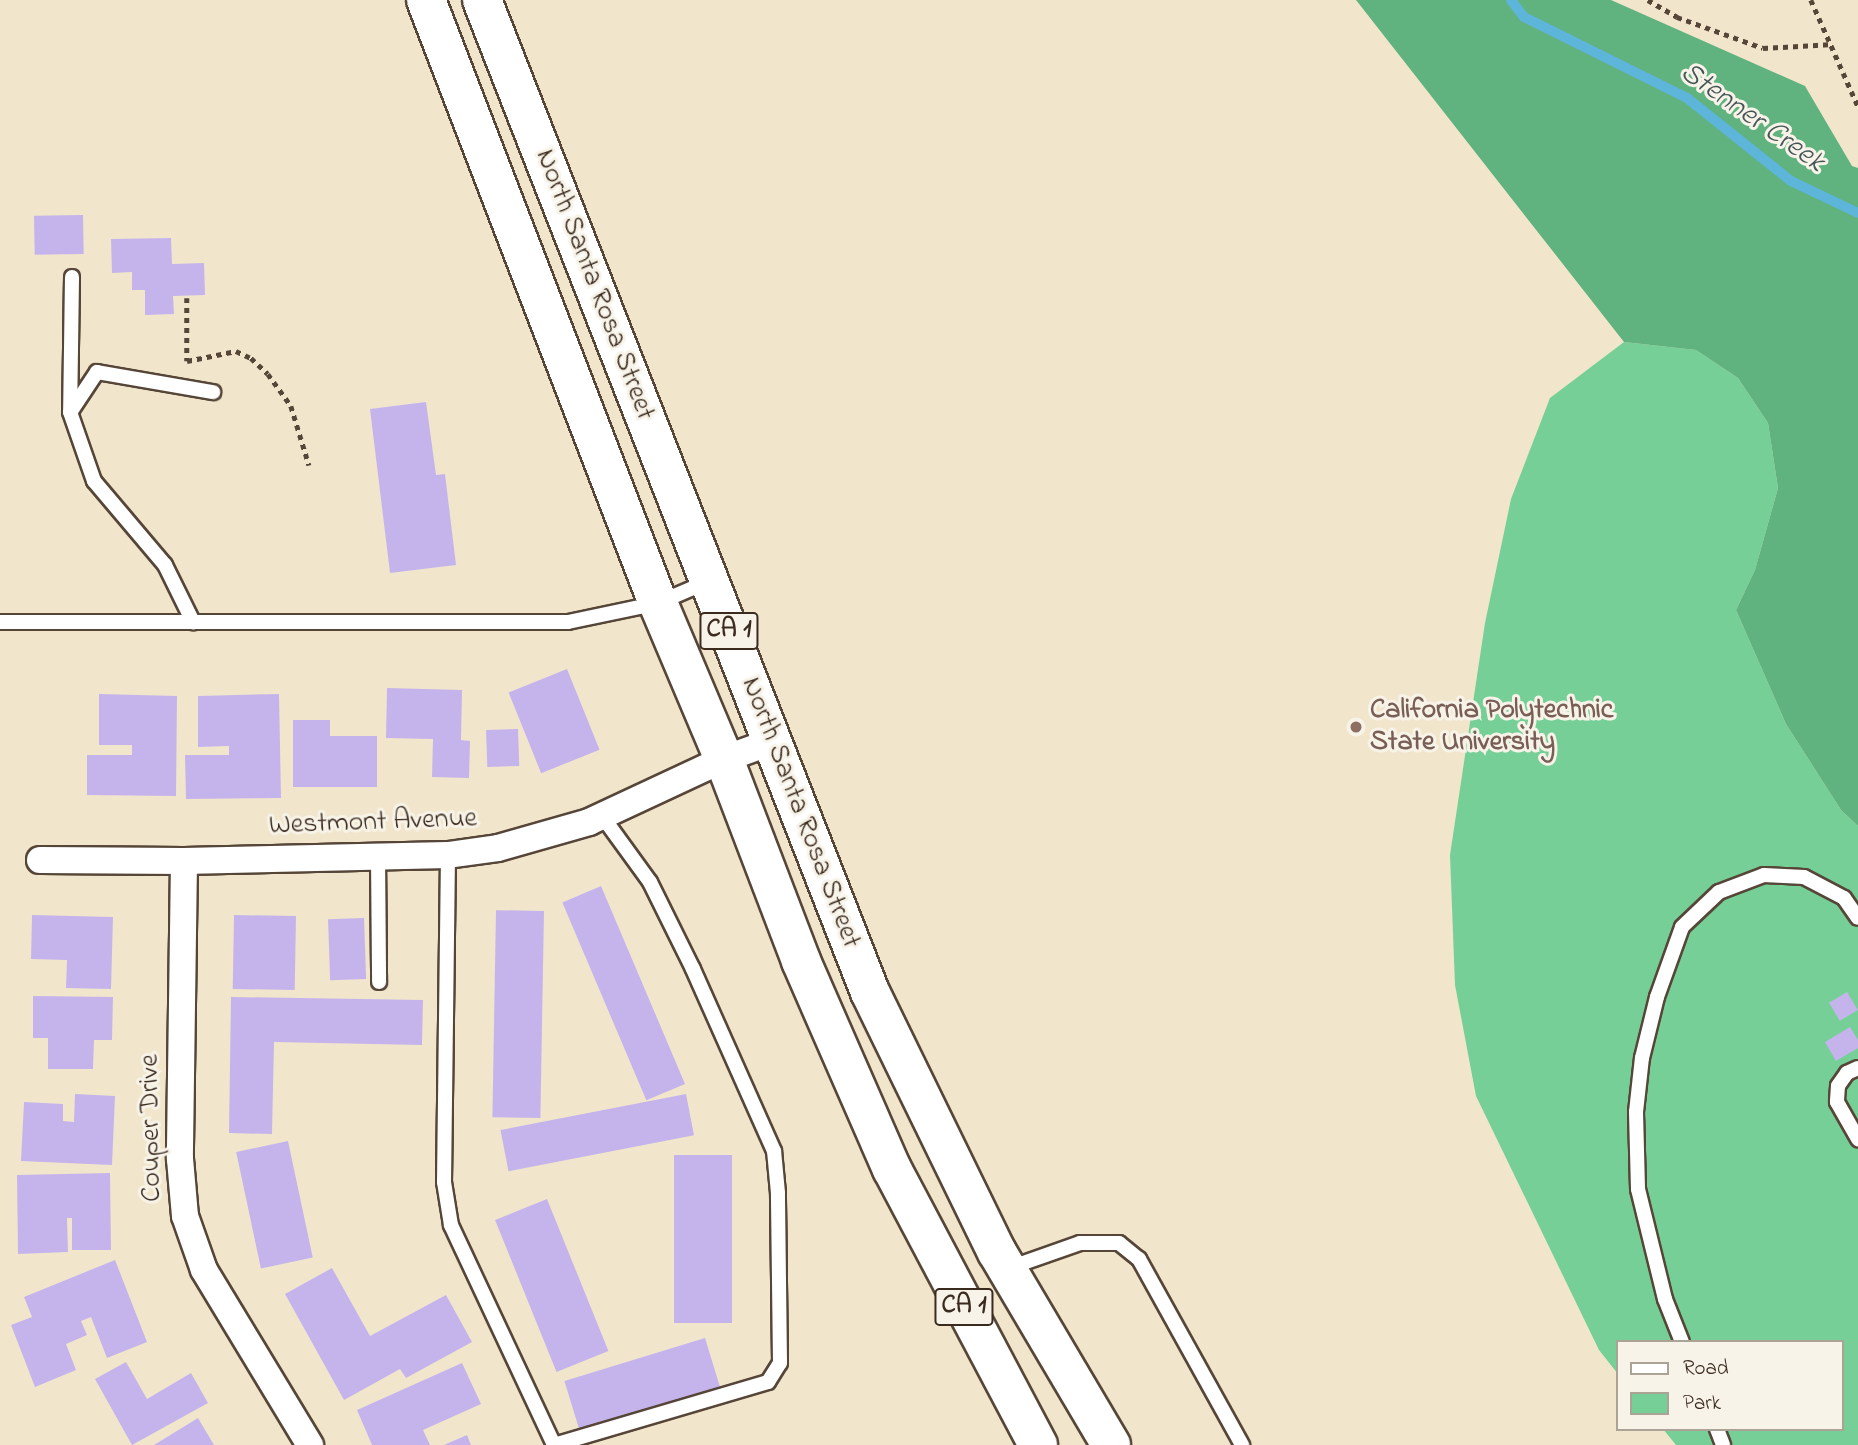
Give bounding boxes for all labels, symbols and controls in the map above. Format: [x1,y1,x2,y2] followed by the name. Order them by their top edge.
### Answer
[1673,55,1831,181] water label: Stenner Creek
[527,145,661,425] street label: North Santa Rosa Street
[699,608,759,653] road number: CA 1
[733,673,867,953] street label: North Santa Rosa Street
[1370,694,1613,760] place label: California Polytechnic State University
[1348,719,1364,735] marker: California Polytechnic State University
[268,803,478,843] street label: Westmont Avenue
[134,1054,170,1202] street label: Couper Drive
[934,1284,994,1330] road number: CA 1
[1616,1340,1844,1431] legend
[1683,1354,1729,1384] text: Road
[1683,1389,1721,1419] text: Park

